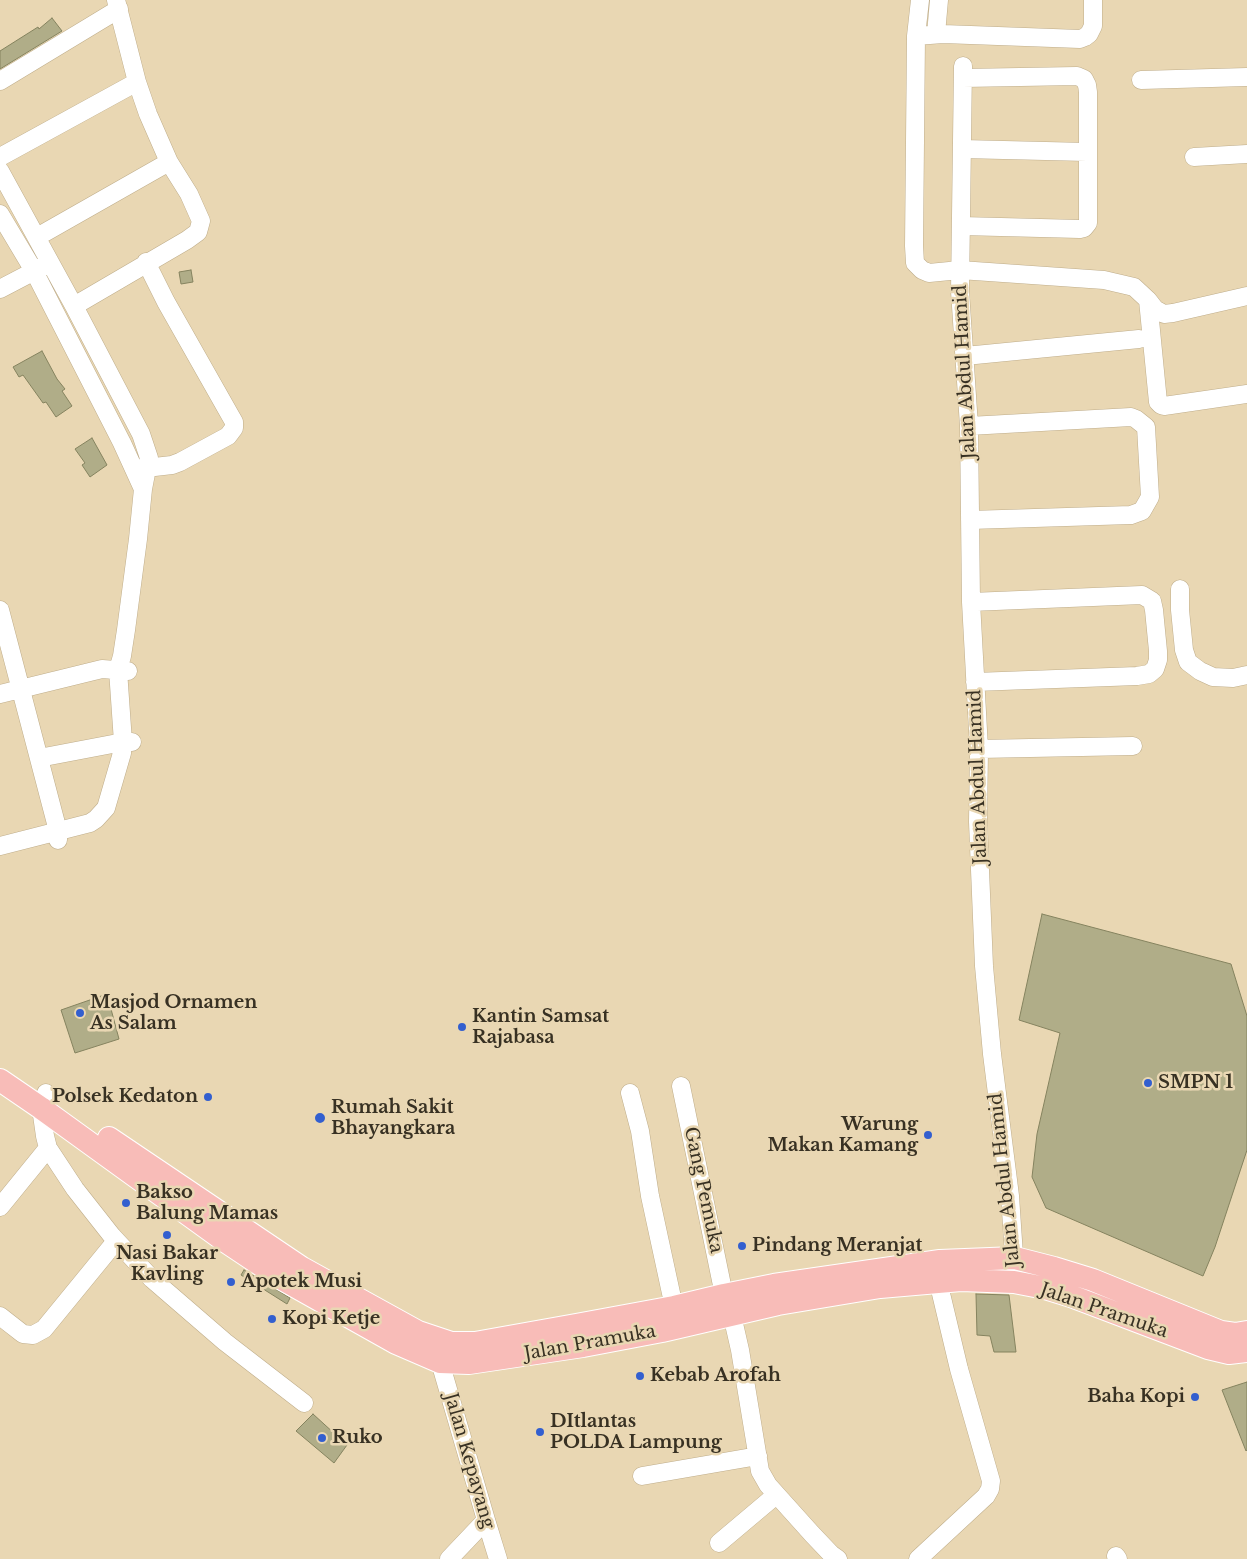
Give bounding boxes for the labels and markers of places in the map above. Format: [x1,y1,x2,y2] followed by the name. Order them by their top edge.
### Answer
[90,992,257,1034] place label: Masjod Ornamen As Salam
[472,1006,609,1048] place label: Kantin Samsat Rajabasa
[74,1007,86,1019] marker: Masjod Ornamen As Salam
[456,1021,468,1033] marker: Kantin Samsat Rajabasa
[1158,1072,1233,1094] place label: SMPN 1
[1142,1077,1154,1089] marker: SMPN 1
[52,1086,198,1108] place label: Polsek Kedaton
[202,1091,214,1103] marker: Polsek Kedaton
[331,1097,455,1140] place label: Rumah Sakit Bhayangkara
[313,1111,327,1125] marker: Rumah Sakit Bhayangkara
[767,1114,918,1156] place label: Warung Makan Kamang
[922,1129,934,1141] marker: Warung Makan Kamang
[136,1182,278,1224] place label: Bakso Balung Mamas
[120,1197,132,1209] marker: Bakso Balung Mamas
[161,1229,173,1241] marker: Nasi Bakar Kavling
[752,1235,922,1257] place label: Pindang Meranjat
[736,1240,748,1252] marker: Pindang Meranjat
[116,1243,218,1286] place label: Nasi Bakar Kavling
[241,1271,362,1293] place label: Apotek Musi
[225,1276,237,1288] marker: Apotek Musi
[282,1308,380,1330] place label: Kopi Ketje
[266,1313,278,1325] marker: Kopi Ketje
[650,1365,781,1387] place label: Kebab Arofah
[634,1370,646,1382] marker: Kebab Arofah
[1087,1386,1185,1408] place label: Baha Kopi
[1189,1391,1201,1403] marker: Baha Kopi
[550,1411,722,1454] place label: DItlantas POLDA Lampung
[534,1426,546,1438] marker: DItlantas POLDA Lampung
[332,1427,383,1449] place label: Ruko
[316,1432,328,1444] marker: Ruko

